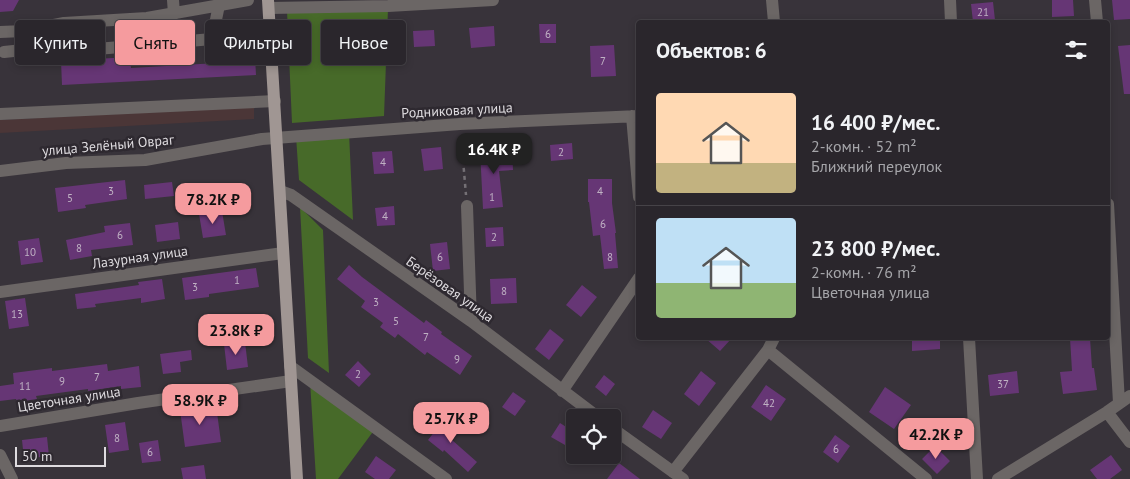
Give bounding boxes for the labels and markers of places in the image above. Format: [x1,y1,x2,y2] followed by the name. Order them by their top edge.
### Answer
[448,132,540,175] pin: 16.4K ₽
[167,182,259,225] pin: 78.2K ₽
[190,314,282,356] pin: 23.8K ₽
[154,384,246,426] pin: 58.9K ₽
[405,402,497,444] pin: 25.7K ₽
[890,418,982,460] pin: 42.2K ₽

